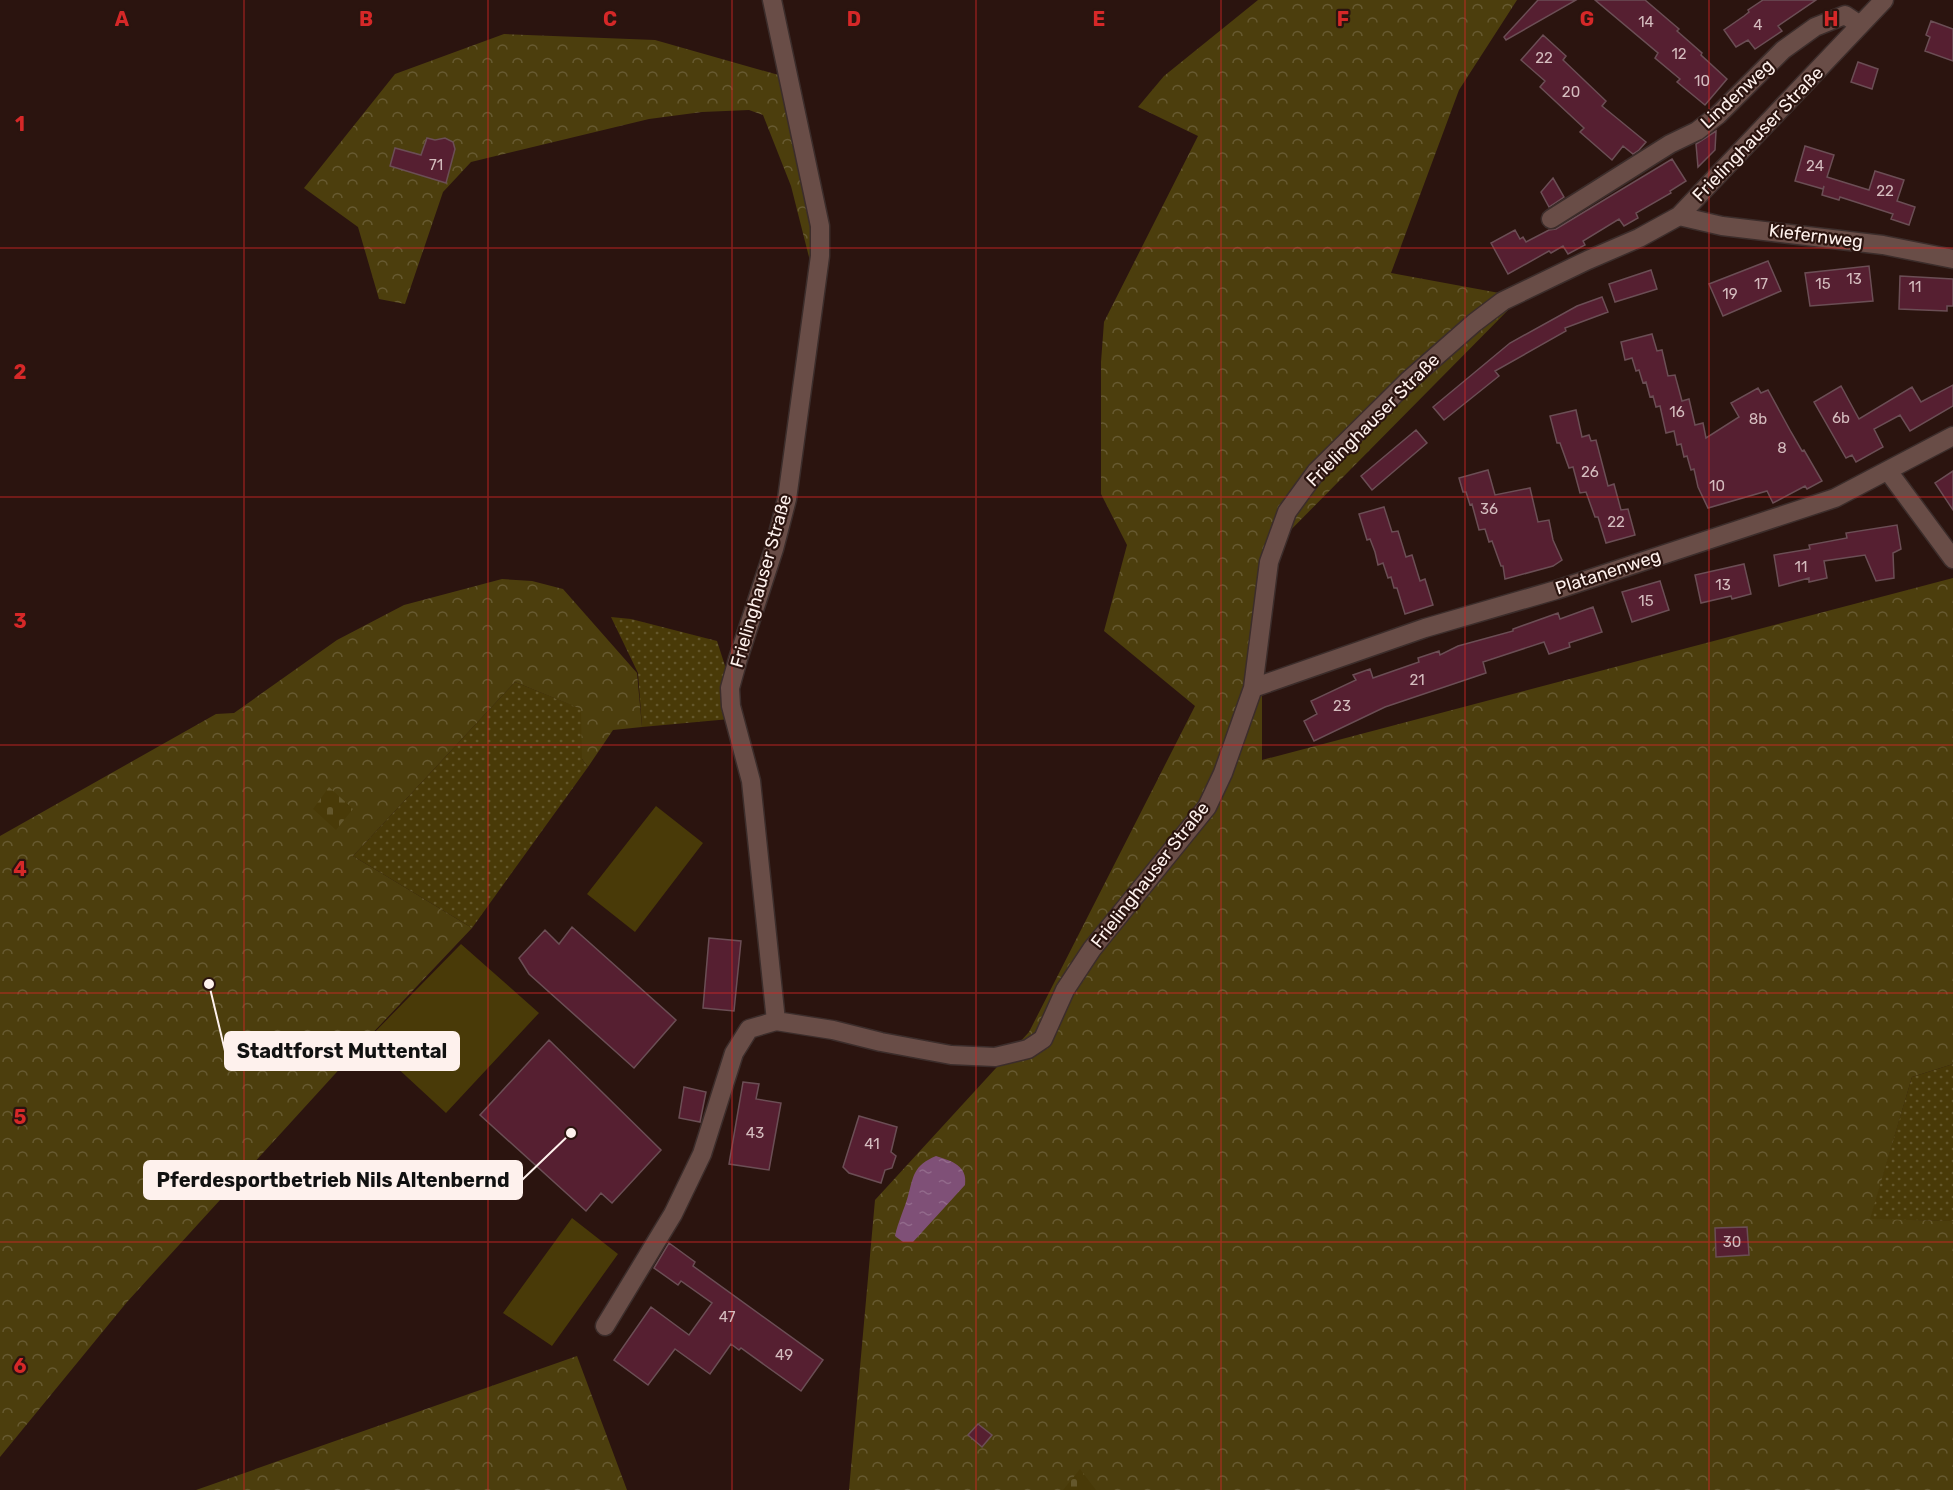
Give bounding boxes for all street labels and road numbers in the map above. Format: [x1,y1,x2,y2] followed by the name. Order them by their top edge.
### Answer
[1696,55,1778,133] street label: Lindenweg
[1688,62,1828,206] street label: Frielinghauser Straße
[1768,219,1864,253] street label: Kiefernweg
[1302,349,1444,491] street label: Frielinghauser Straße
[726,492,796,670] street label: Frielinghauser Straße
[1553,545,1663,599] street label: Platanenweg
[1086,798,1214,952] street label: Frielinghauser Straße

